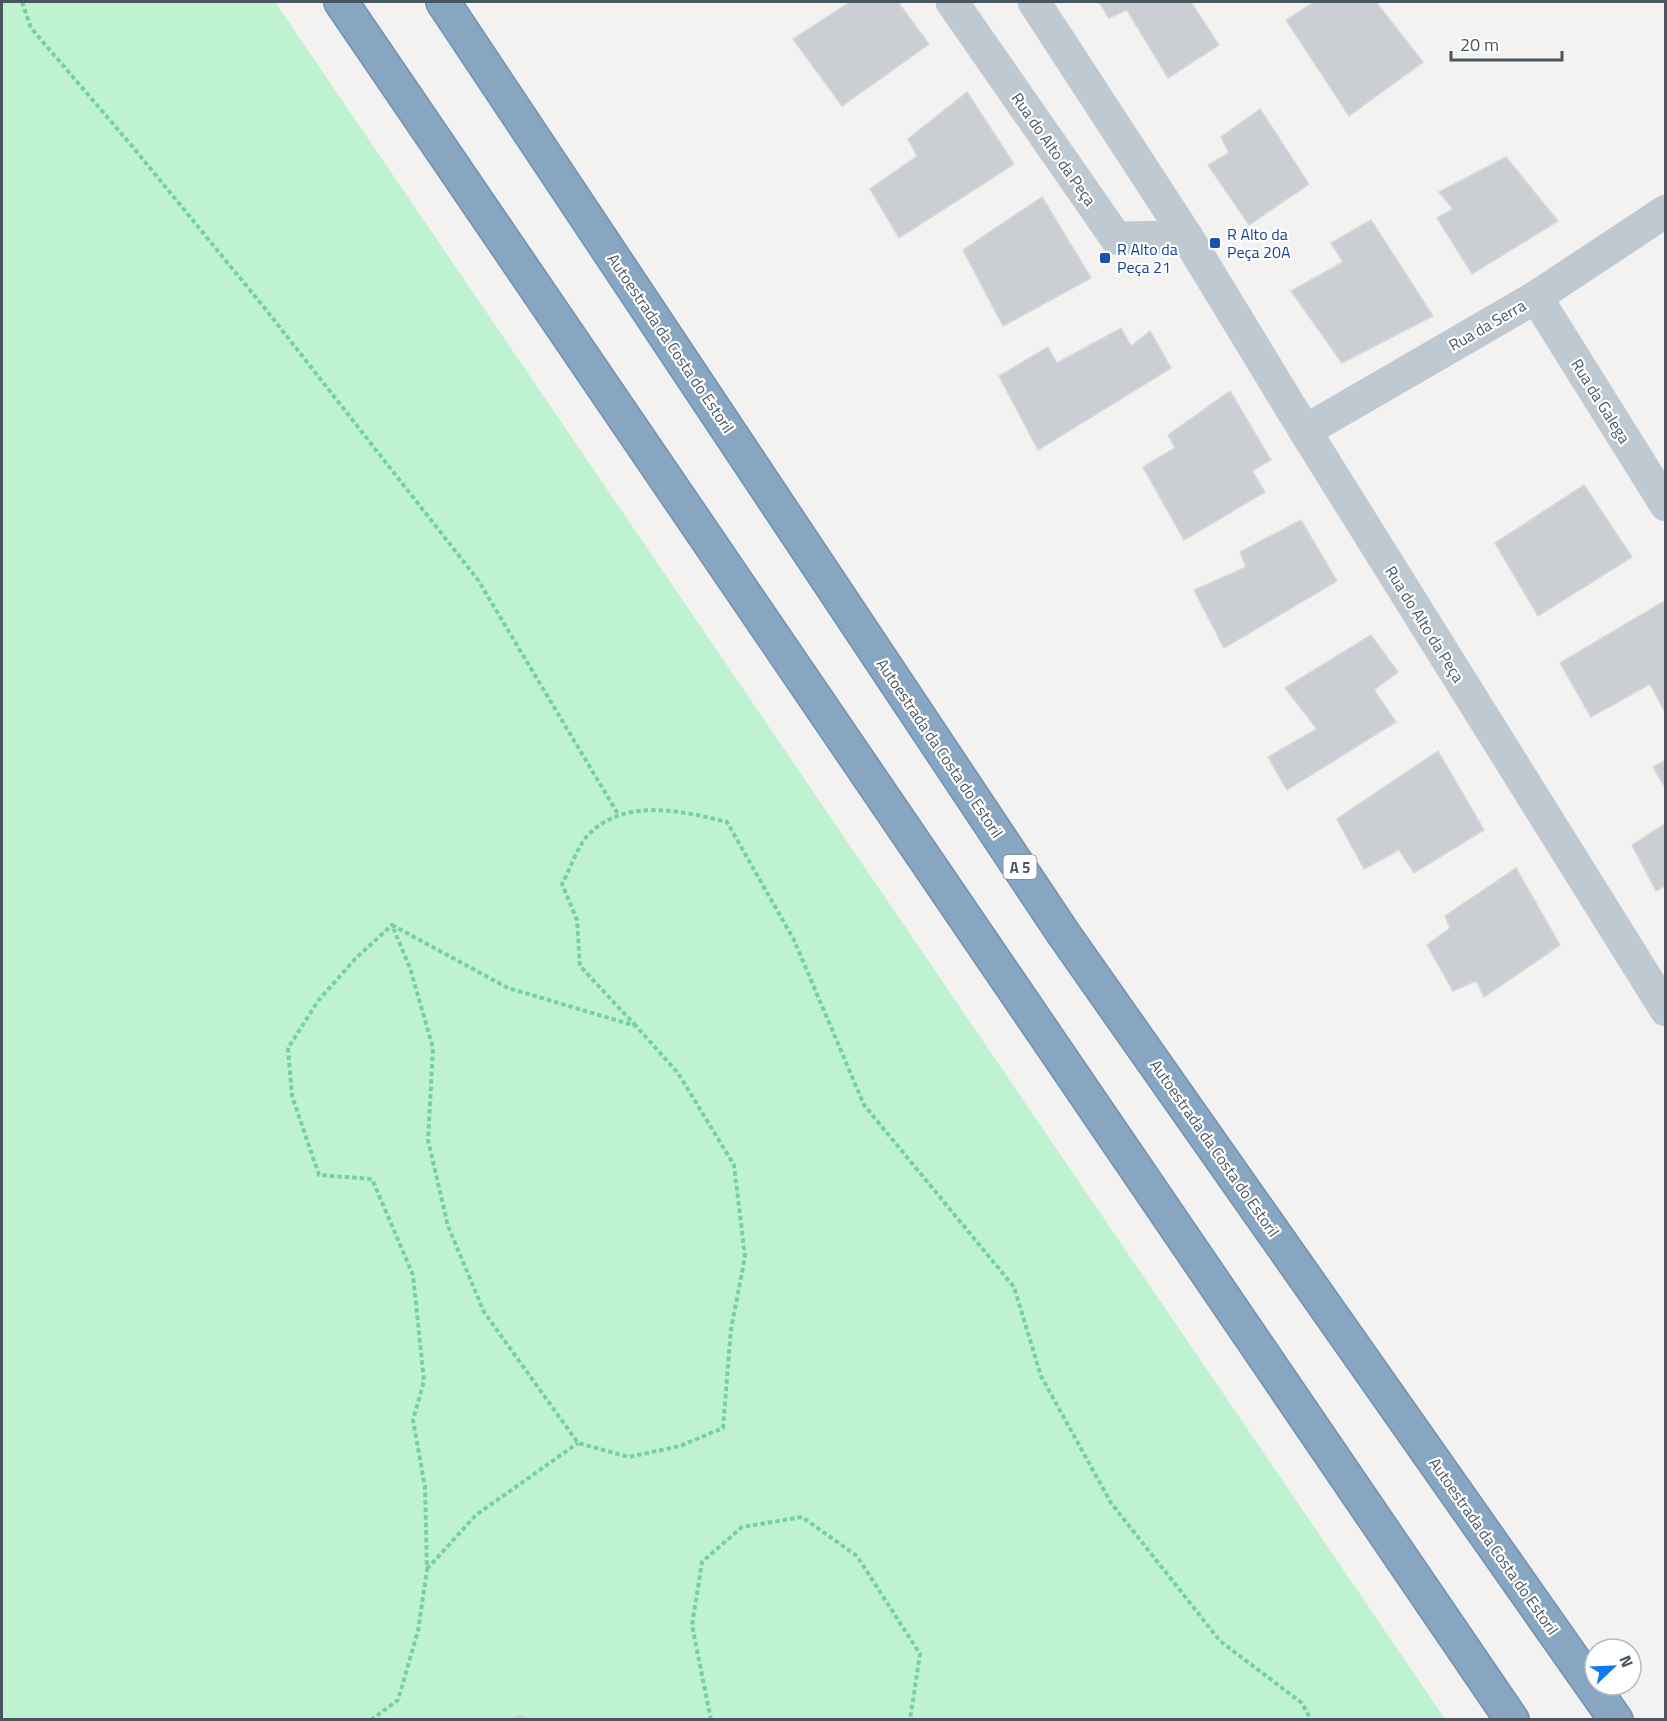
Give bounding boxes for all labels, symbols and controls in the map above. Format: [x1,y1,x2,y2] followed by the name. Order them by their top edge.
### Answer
[1451,24,1562,62] scale bar
[1460,31,1499,58] text: 20 m
[1006,87,1102,211] street label: Rua do Alto da Peça
[1227,222,1291,264] place label: R Alto da Peça 20A
[1208,236,1222,250] marker: R Alto da Peça 20A
[1117,237,1178,279] place label: R Alto da Peça 21
[602,248,740,438] street label: Autoestrada da Costa do Estoril
[1098,251,1112,265] marker: R Alto da Peça 21
[1444,293,1530,357] street label: Rua da Serra
[1565,354,1637,448] street label: Rua da Galega
[1379,561,1471,687] street label: Rua do Alto da Peça
[871,653,1009,843] street label: Autoestrada da Costa do Estoril
[1004,855,1036,879] road number: A 5
[1144,1054,1286,1242] street label: Autoestrada da Costa do Estoril
[1423,1452,1565,1640] street label: Autoestrada da Costa do Estoril
[1583,1637,1643,1697] north arrow
[1614,1651,1640,1671] text: N

